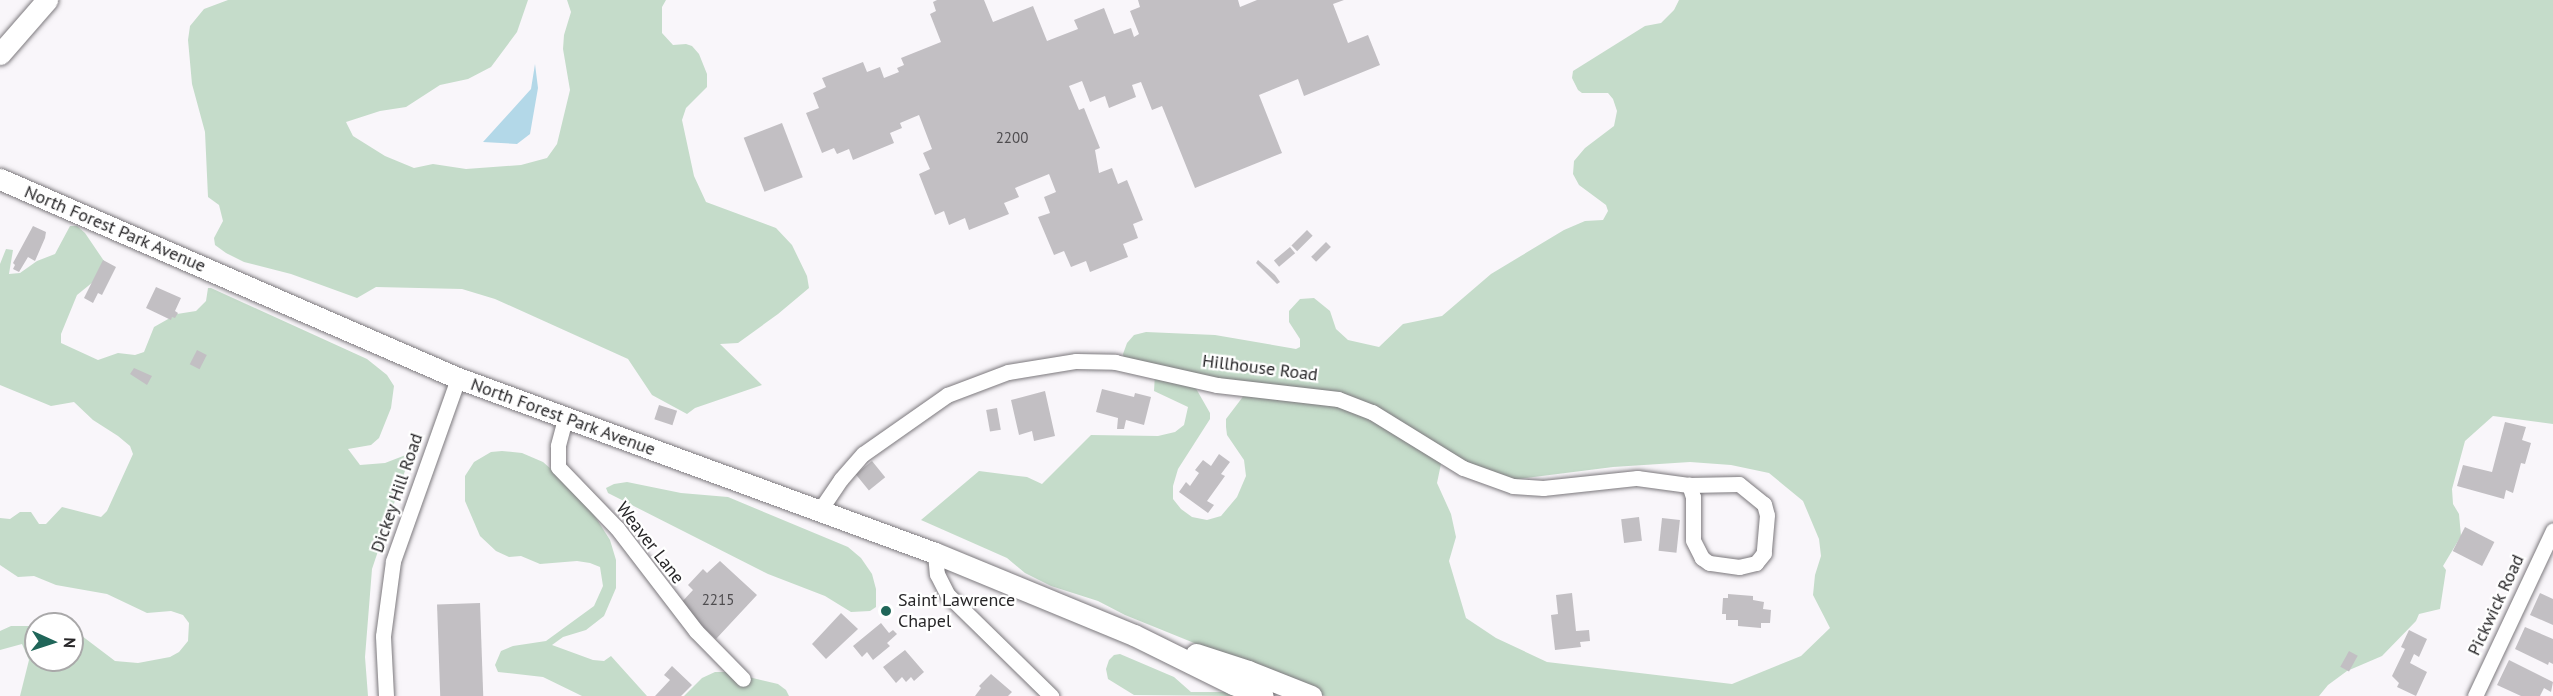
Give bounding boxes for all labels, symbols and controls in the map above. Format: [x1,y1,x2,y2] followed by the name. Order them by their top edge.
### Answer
[996,129,1028,147] house number: 2200
[21,181,209,277] street label: North Forest Park Avenue
[1201,350,1319,386] street label: Hillhouse Road
[467,373,659,461] street label: North Forest Park Avenue
[366,430,428,556] street label: Dickey Hill Road
[611,498,689,588] street label: Weaver Lane
[2463,551,2529,659] street label: Pickwick Road
[898,590,1015,632] place label: Saint Lawrence Chapel
[702,591,734,609] house number: 2215
[879,604,893,618] marker: Saint Lawrence Chapel
[24,612,84,672] north arrow
[60,637,80,649] text: N

